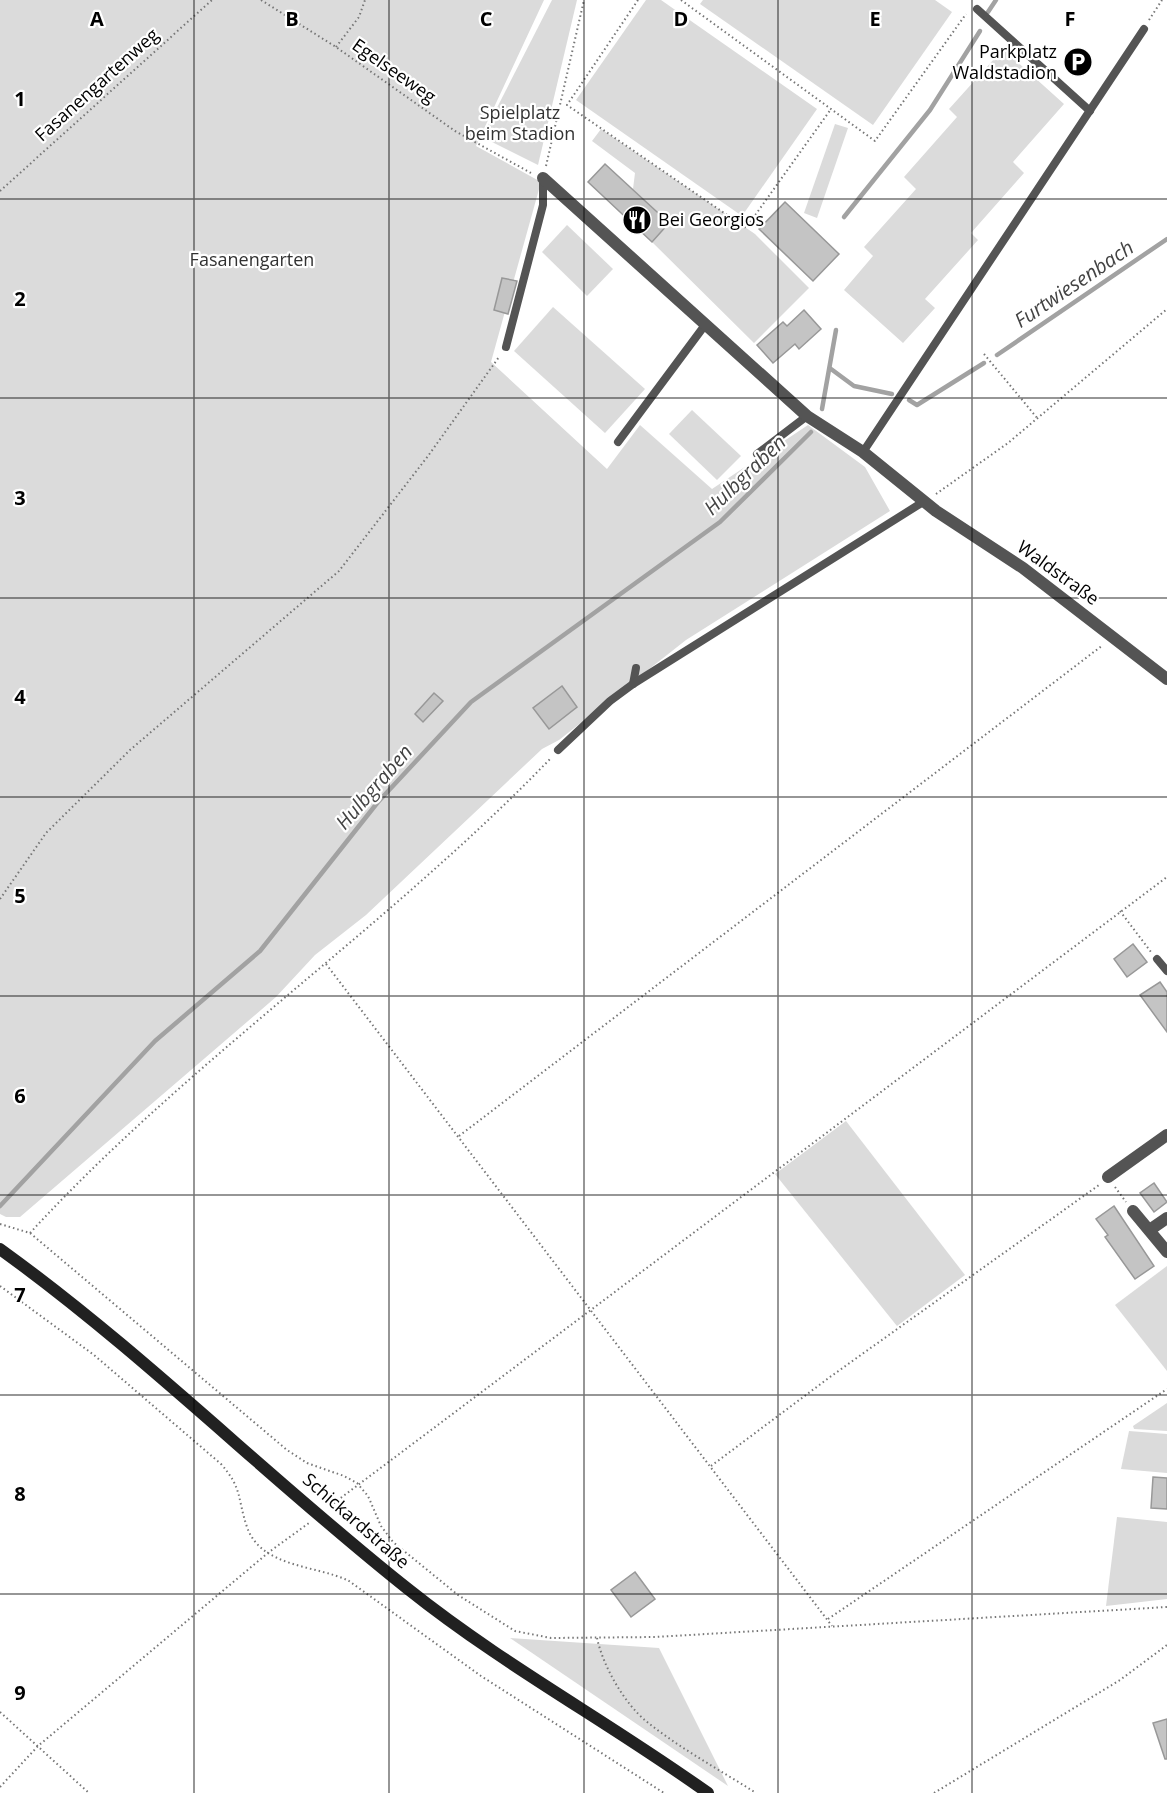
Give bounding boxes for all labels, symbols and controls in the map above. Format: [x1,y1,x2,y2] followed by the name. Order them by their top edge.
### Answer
[90,5,104,32] text: A
[285,5,299,32] text: B
[480,5,493,32] text: C
[674,5,688,32] text: D
[869,5,881,32] text: E
[1065,5,1075,32] text: F
[29,22,163,146] street label: Fasanengartenweg
[348,33,441,108] street label: Egelseeweg
[952,39,1057,84] place label: Parkplatz Waldstadion
[1062,46,1094,78] parking icon: Parkplatz Waldstadion
[14,85,26,112] text: 1
[465,100,575,145] park label: Spielplatz beim Stadion
[621,204,653,236] restaurant icon: Bei Georgios
[658,207,764,231] place label: Bei Georgios
[1009,234,1139,333] water label: Furtwiesenbach
[190,247,314,271] park label: Fasanengarten
[14,285,26,312] text: 2
[698,429,792,521] water label: Hulbgraben
[14,484,26,511] text: 3
[1013,534,1104,610] street label: Waldstraße
[14,683,26,710] text: 4
[329,738,418,835] water label: Hulbgraben
[14,882,26,909] text: 5
[14,1082,26,1109] text: 6
[14,1281,26,1308] text: 7
[298,1467,415,1573] street label: Schickardstraße
[14,1480,26,1507] text: 8
[14,1679,26,1706] text: 9

